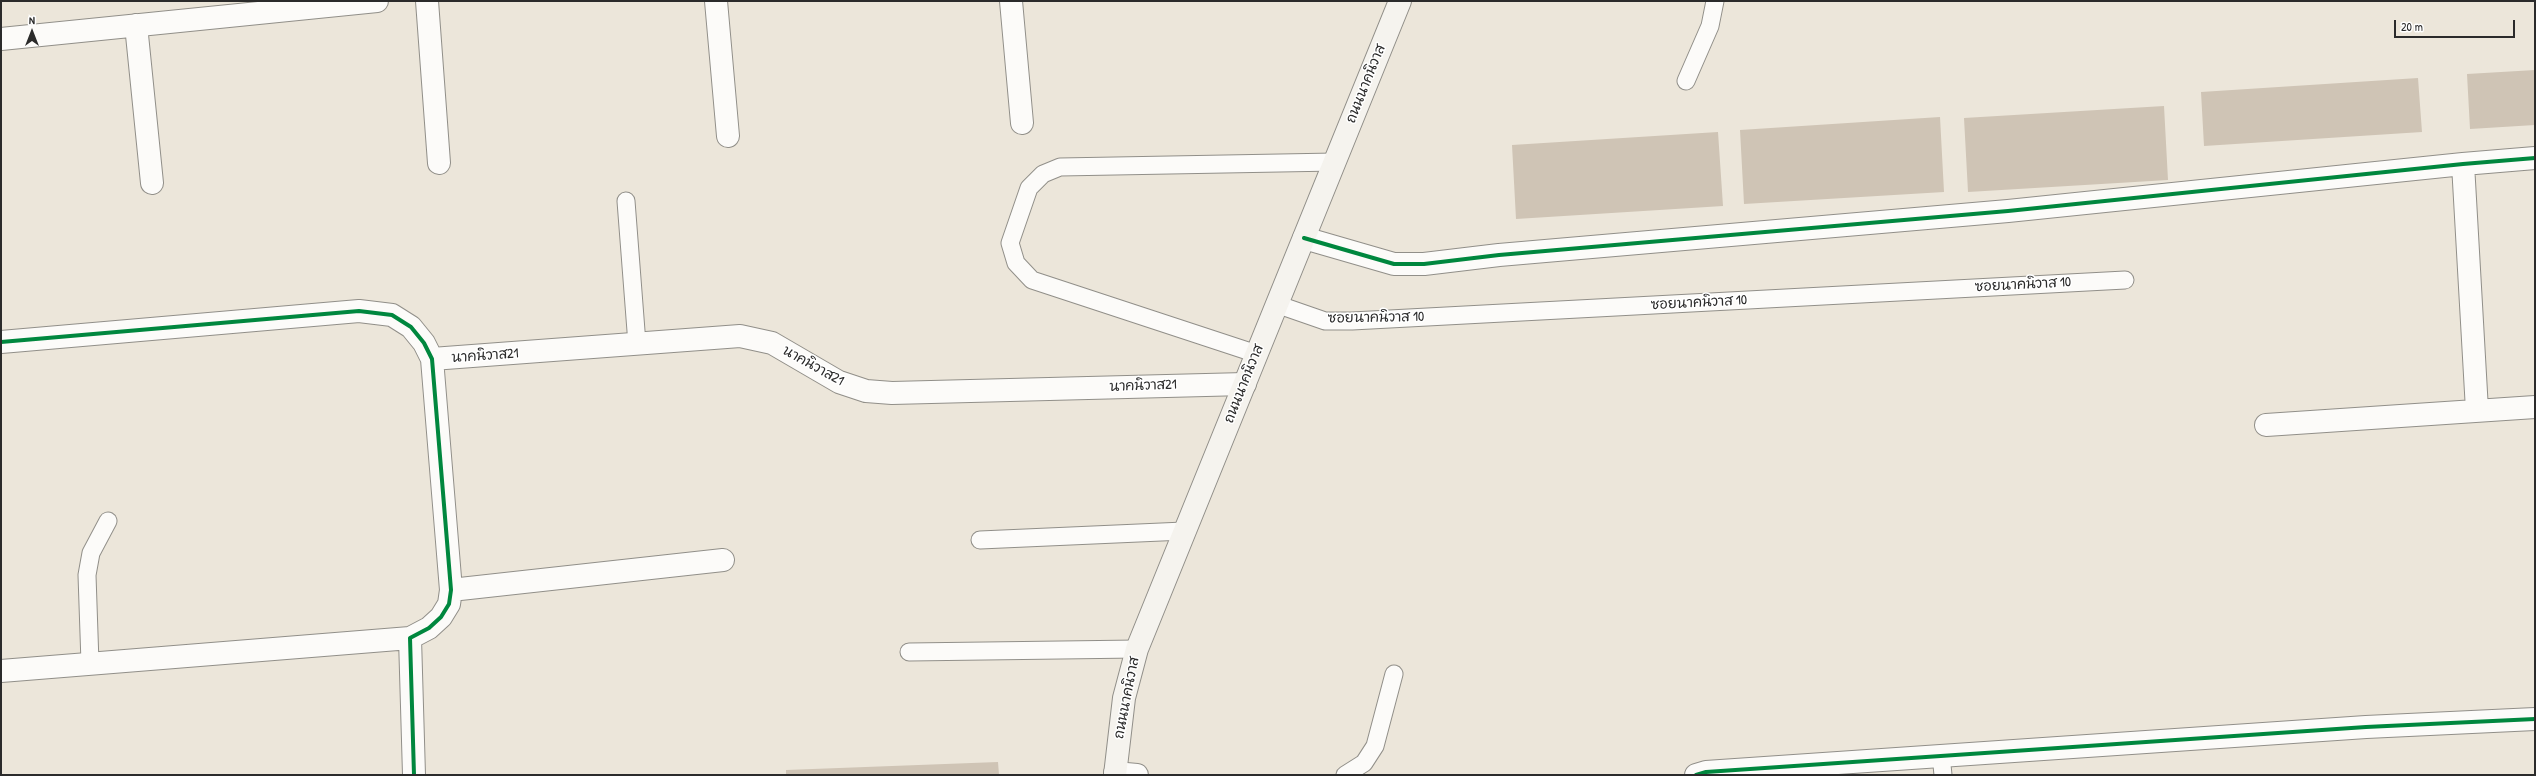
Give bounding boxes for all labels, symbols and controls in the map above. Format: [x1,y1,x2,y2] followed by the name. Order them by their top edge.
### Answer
[12,12,52,52] north arrow
[2396,12,2517,38] scale bar
[29,13,35,27] text: N
[2401,18,2423,35] text: 20 m
[1343,42,1389,126] street label: ถนนนาคนิวาส
[1974,274,2072,296] street label: ซอยนาคนิวาส 10
[1650,292,1748,314] street label: ซอยนาคนิวาส 10
[1328,309,1424,327] street label: ซอยนาคนิวาส 10
[779,342,847,390] street label: นาคนิวาส21
[1221,342,1267,426] street label: ถนนนาคนิวาส
[451,345,519,367] street label: นาคนิวาส21
[1109,376,1177,396] street label: นาคนิวาส21
[1111,656,1143,740] street label: ถนนนาคนิวาส

